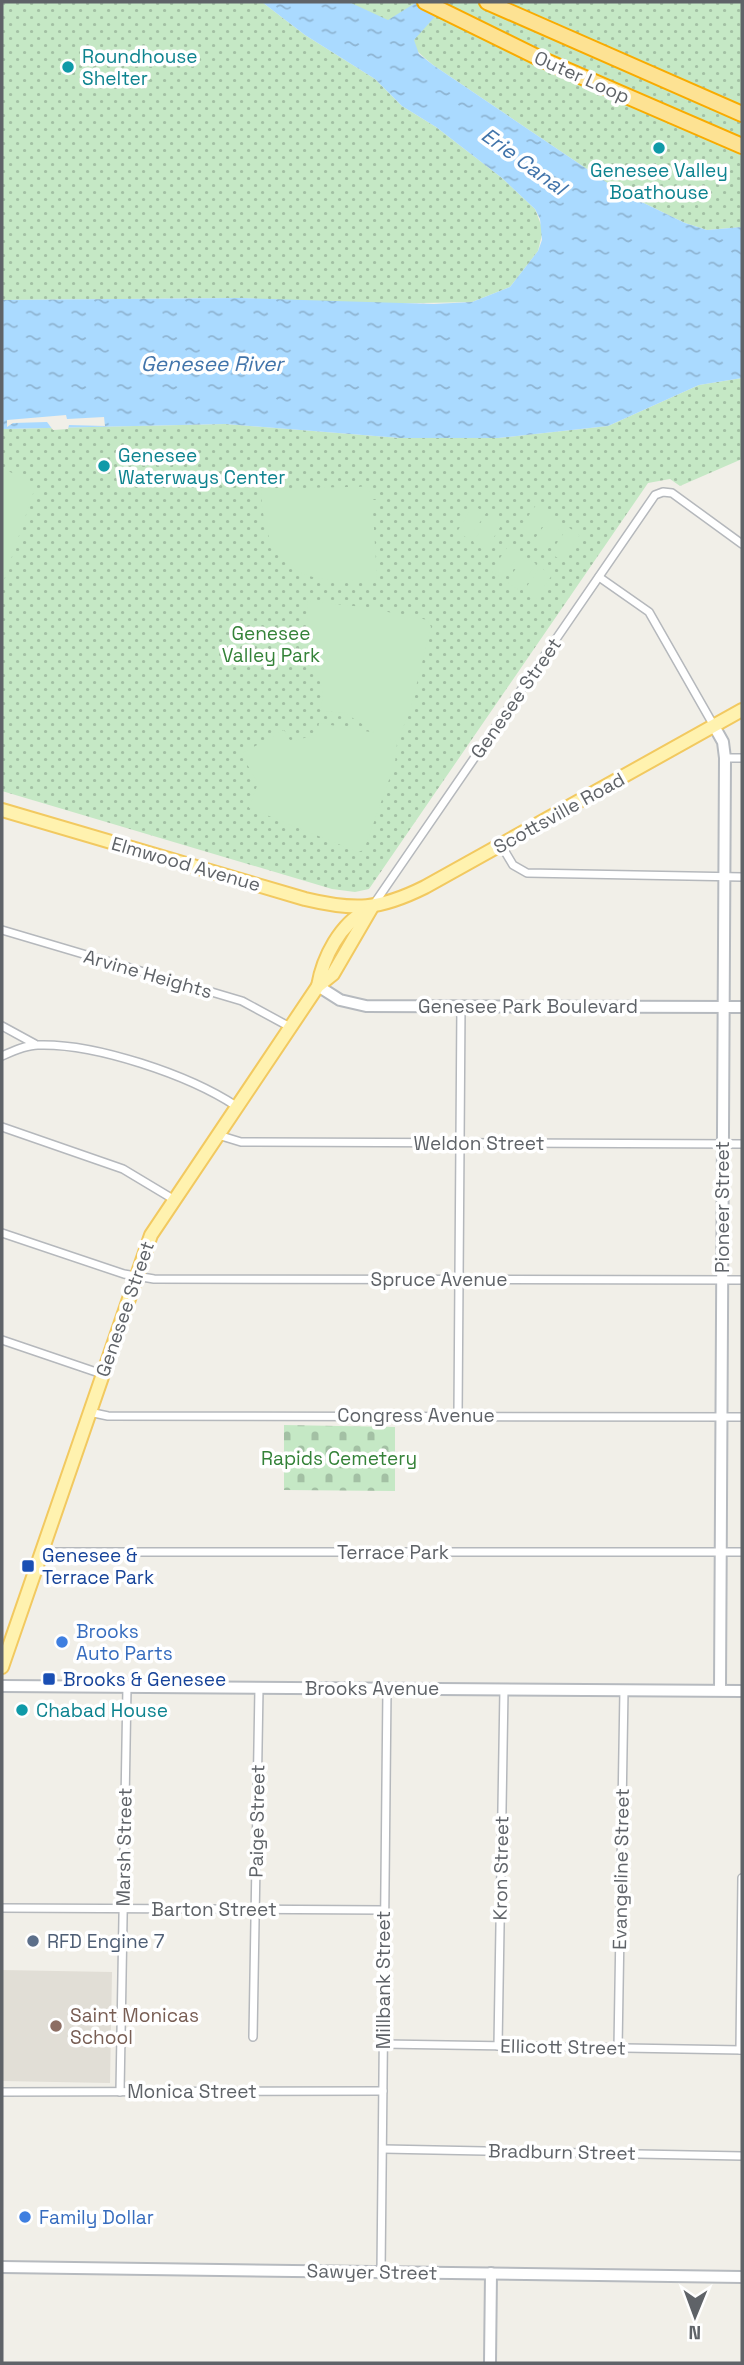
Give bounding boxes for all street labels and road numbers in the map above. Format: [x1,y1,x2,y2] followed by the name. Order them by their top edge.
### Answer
[530,45,634,109] street label: Outer Loop
[465,633,567,763] street label: Genesee Street
[489,767,629,859] street label: Scottsville Road
[108,831,264,897] street label: Elmwood Avenue
[81,944,215,1004] street label: Arvine Heights
[418,994,638,1019] street label: Genesee Park Boulevard
[414,1131,544,1156] street label: Weldon Street
[710,1141,735,1273] street label: Pioneer Street
[90,1238,160,1380] street label: Genesee Street
[370,1267,508,1292] street label: Spruce Avenue
[337,1403,495,1428] street label: Congress Avenue
[337,1540,449,1565] street label: Terrace Park
[305,1676,439,1701] street label: Brooks Avenue
[244,1764,270,1878] street label: Paige Street
[110,1787,138,1907] street label: Marsh Street
[607,1788,635,1950] street label: Evangeline Street
[488,1815,514,1921] street label: Kron Street
[151,1897,277,1922] street label: Barton Street
[371,1911,396,2049] street label: Millbank Street
[500,2033,626,2061] street label: Ellicott Street
[127,2079,257,2104] street label: Monica Street
[488,2138,636,2166] street label: Bradburn Street
[306,2258,438,2286] street label: Sawyer Street

